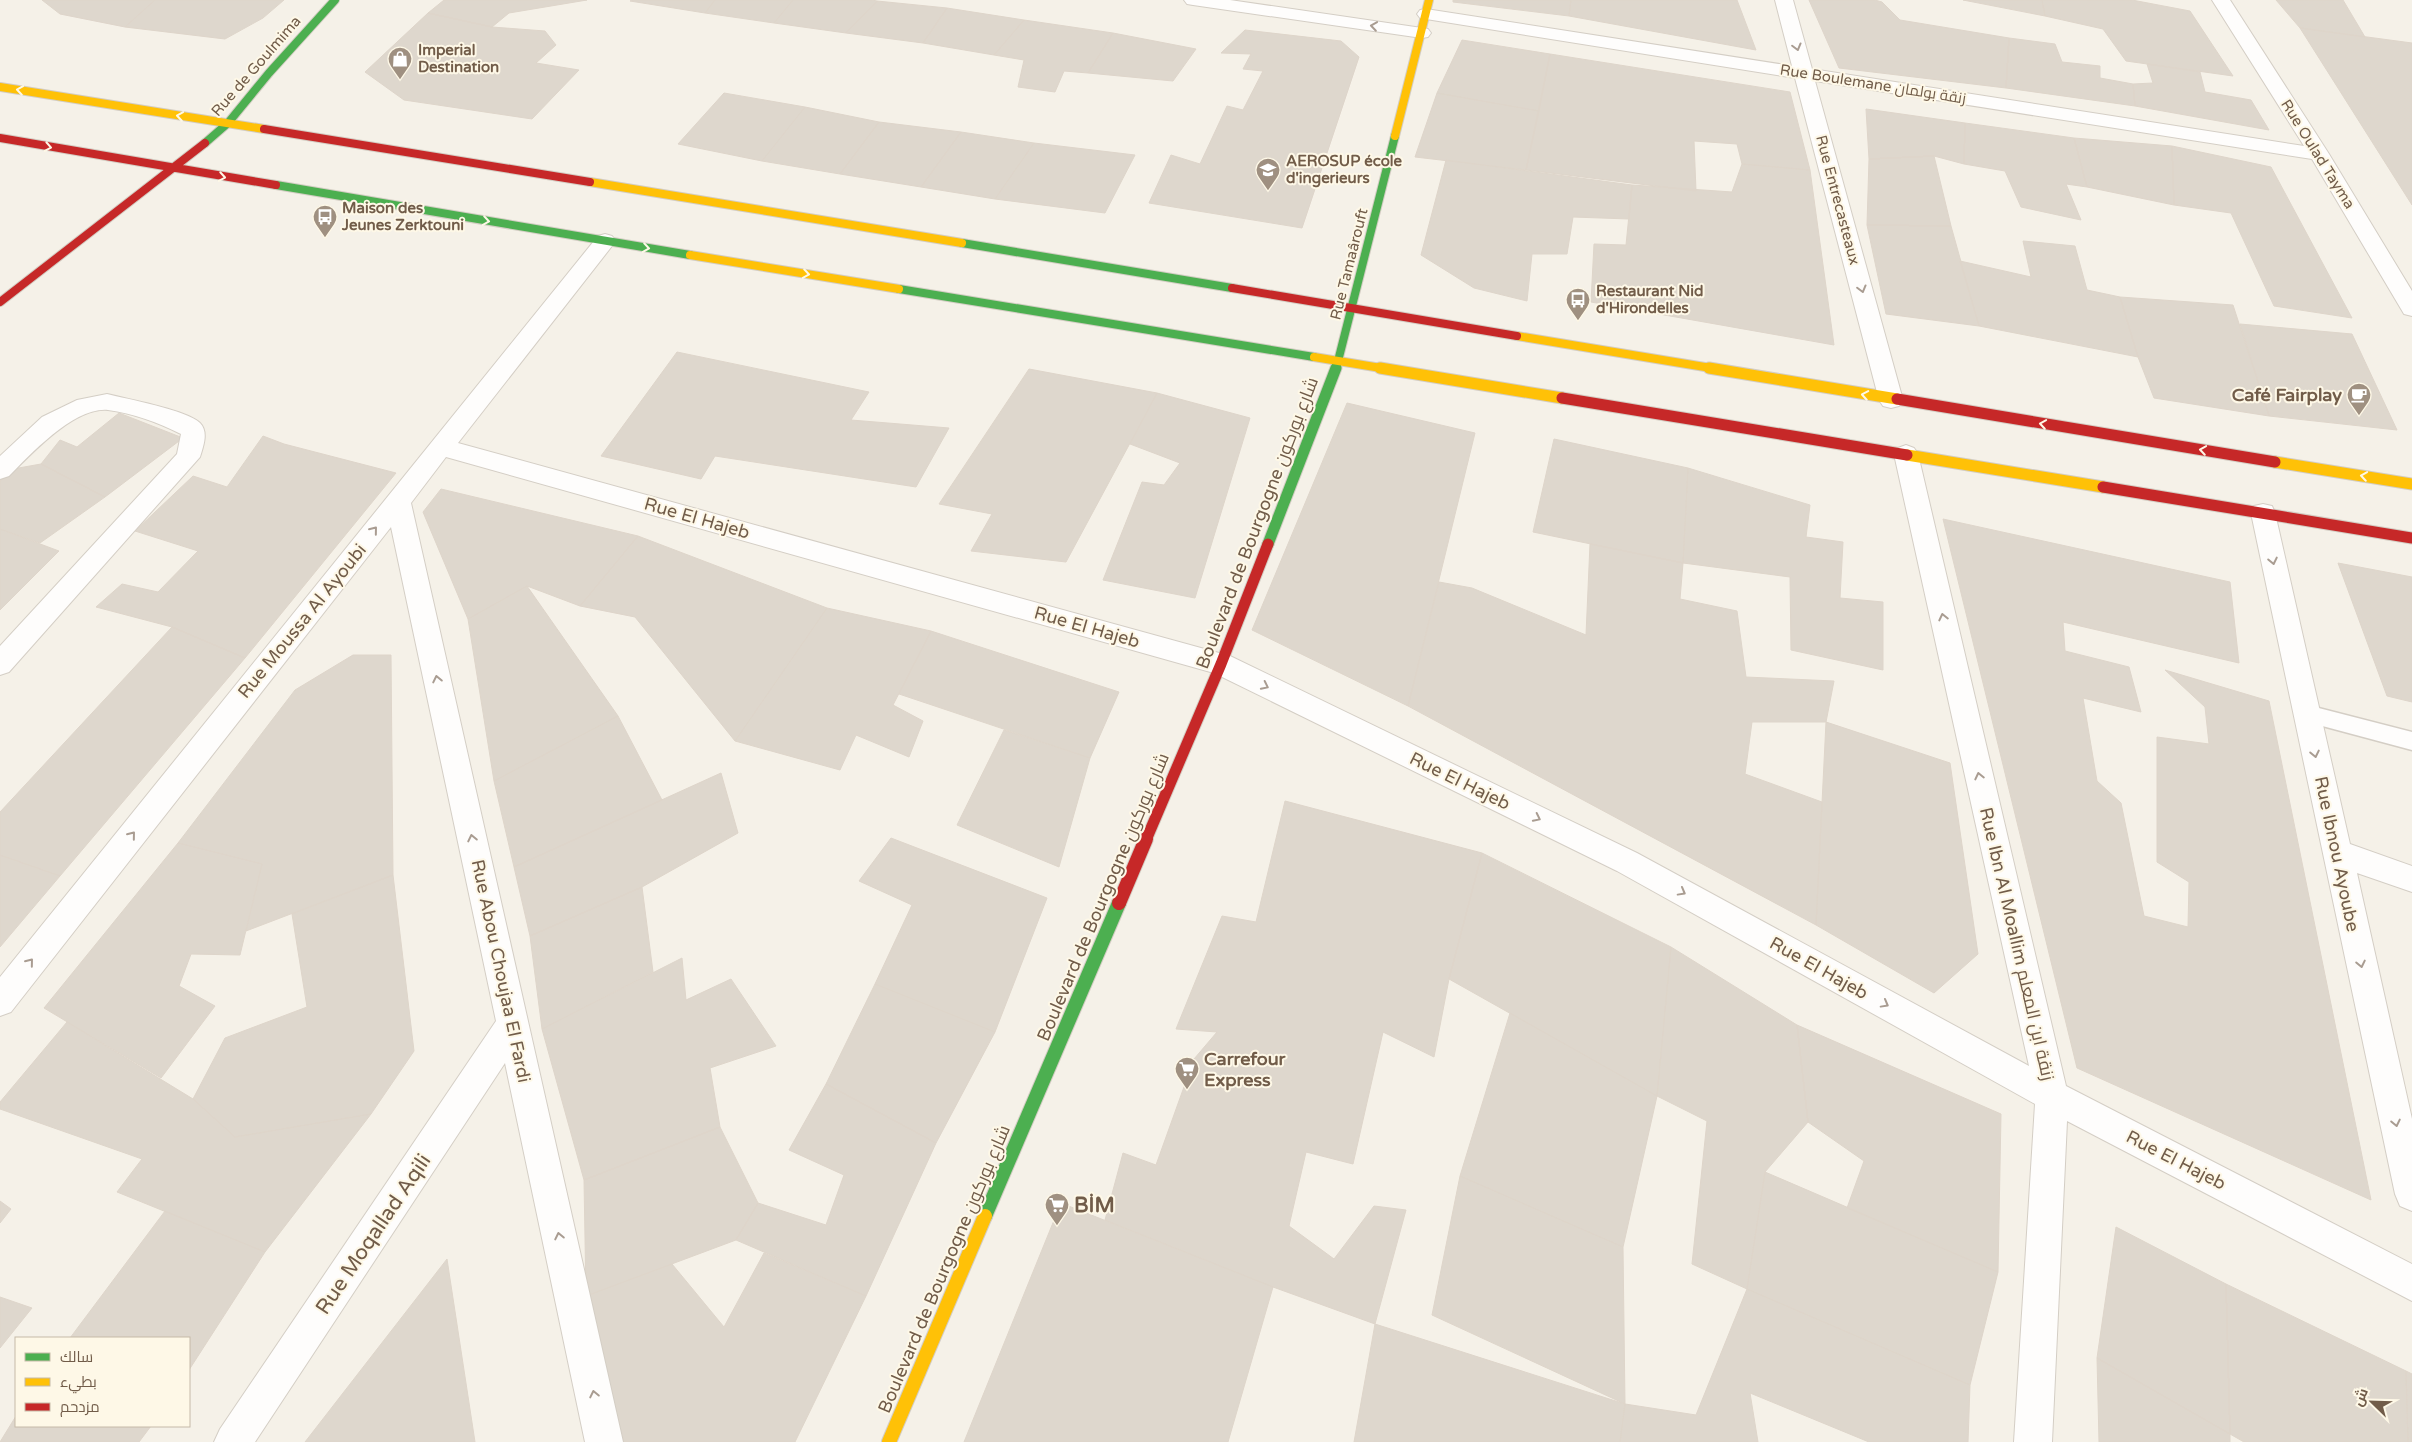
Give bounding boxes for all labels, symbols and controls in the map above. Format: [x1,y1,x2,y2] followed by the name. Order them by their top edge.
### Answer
[208,12,304,120] street label: Rue de Goulmima
[1369,21,1377,32] one-way arrow
[418,41,499,76] place label: Imperial Destination
[1791,43,1801,51] one-way arrow
[387,46,413,80] shop icon: Imperial Destination
[1779,60,1967,109] street label: Rue Boulemane زنقة بولمان
[15,86,24,96] one-way arrow
[2277,96,2359,212] street label: Rue Oulad Tayma
[176,111,185,121] one-way arrow
[1812,133,1864,267] street label: Rue Entrecasteaux
[43,142,52,152] one-way arrow
[1286,152,1402,188] place label: AEROSUP école d'ingerieurs
[1255,157,1281,191] school or university icon: AEROSUP école d'ingerieurs
[217,172,226,182] one-way arrow
[341,199,464,234] place label: Maison des Jeunes Zerktouni
[312,204,338,238] bus stop icon: Maison des Jeunes Zerktouni
[1326,206,1372,322] street label: Rue Tamaârouft
[482,215,490,226] one-way arrow
[642,242,650,252] one-way arrow
[802,268,811,278] one-way arrow
[1596,282,1703,317] place label: Restaurant Nid d'Hirondelles
[1856,284,1866,292] one-way arrow
[1565,287,1591,321] bus stop icon: Restaurant Nid d'Hirondelles
[1191,374,1324,672] street label: Boulevard de Bourgogne شارع بوركون
[2346,382,2372,416] cafe icon: Café Fairplay
[2232,384,2342,406] place label: Café Fairplay
[1861,391,1870,401] one-way arrow
[2039,420,2047,430] one-way arrow
[2199,446,2208,456] one-way arrow
[2360,472,2368,482] one-way arrow
[642,492,752,544] street label: Rue El Hajeb
[369,527,377,536] one-way arrow
[233,539,371,703] street label: Rue Moussa Al Ayoubi
[2267,557,2278,565] one-way arrow
[1032,601,1142,653] street label: Rue El Hajeb
[1938,613,1949,622] one-way arrow
[432,674,443,683] one-way arrow
[1260,680,1269,690] one-way arrow
[1406,747,1514,815] street label: Rue El Hajeb
[1032,750,1175,1045] street label: Boulevard de Bourgogne شارع بوركون
[2310,750,2320,758] one-way arrow
[1974,771,1985,780] one-way arrow
[2310,774,2364,934] street label: Rue Ibnou Ayoube
[1974,805,2059,1083] street label: Rue Ibn Al Moallim زنقة ابن المعلم
[1532,812,1541,822] one-way arrow
[126,832,134,841] one-way arrow
[467,833,477,842] one-way arrow
[467,857,535,1085] street label: Rue Abou Choujaa El Fardi
[1676,886,1685,896] one-way arrow
[1766,932,1872,1004] street label: Rue El Hajeb
[25,959,34,968] one-way arrow
[2355,960,2366,968] one-way arrow
[1880,998,1889,1008] one-way arrow
[1204,1048,1287,1091] place label: Carrefour Express
[1174,1056,1200,1090] supermarket icon: Carrefour Express
[2390,1118,2401,1127] one-way arrow
[873,1122,1016,1417] street label: Boulevard de Bourgogne شارع بوركون
[2122,1125,2230,1195] street label: Rue El Hajeb
[310,1149,436,1319] street label: Rue Moqallad Aqili
[1044,1192,1070,1226] supermarket icon: BİM
[1074,1193,1115,1218] place label: BİM
[554,1231,565,1240] one-way arrow
[15,1337,190,1427] legend
[60,1348,93,1366] text: سالك
[60,1373,97,1394] text: بطيء
[2347,1377,2397,1427] north arrow
[2349,1385,2372,1409] text: ش
[589,1390,600,1399] one-way arrow
[60,1398,100,1417] text: مزدحم

